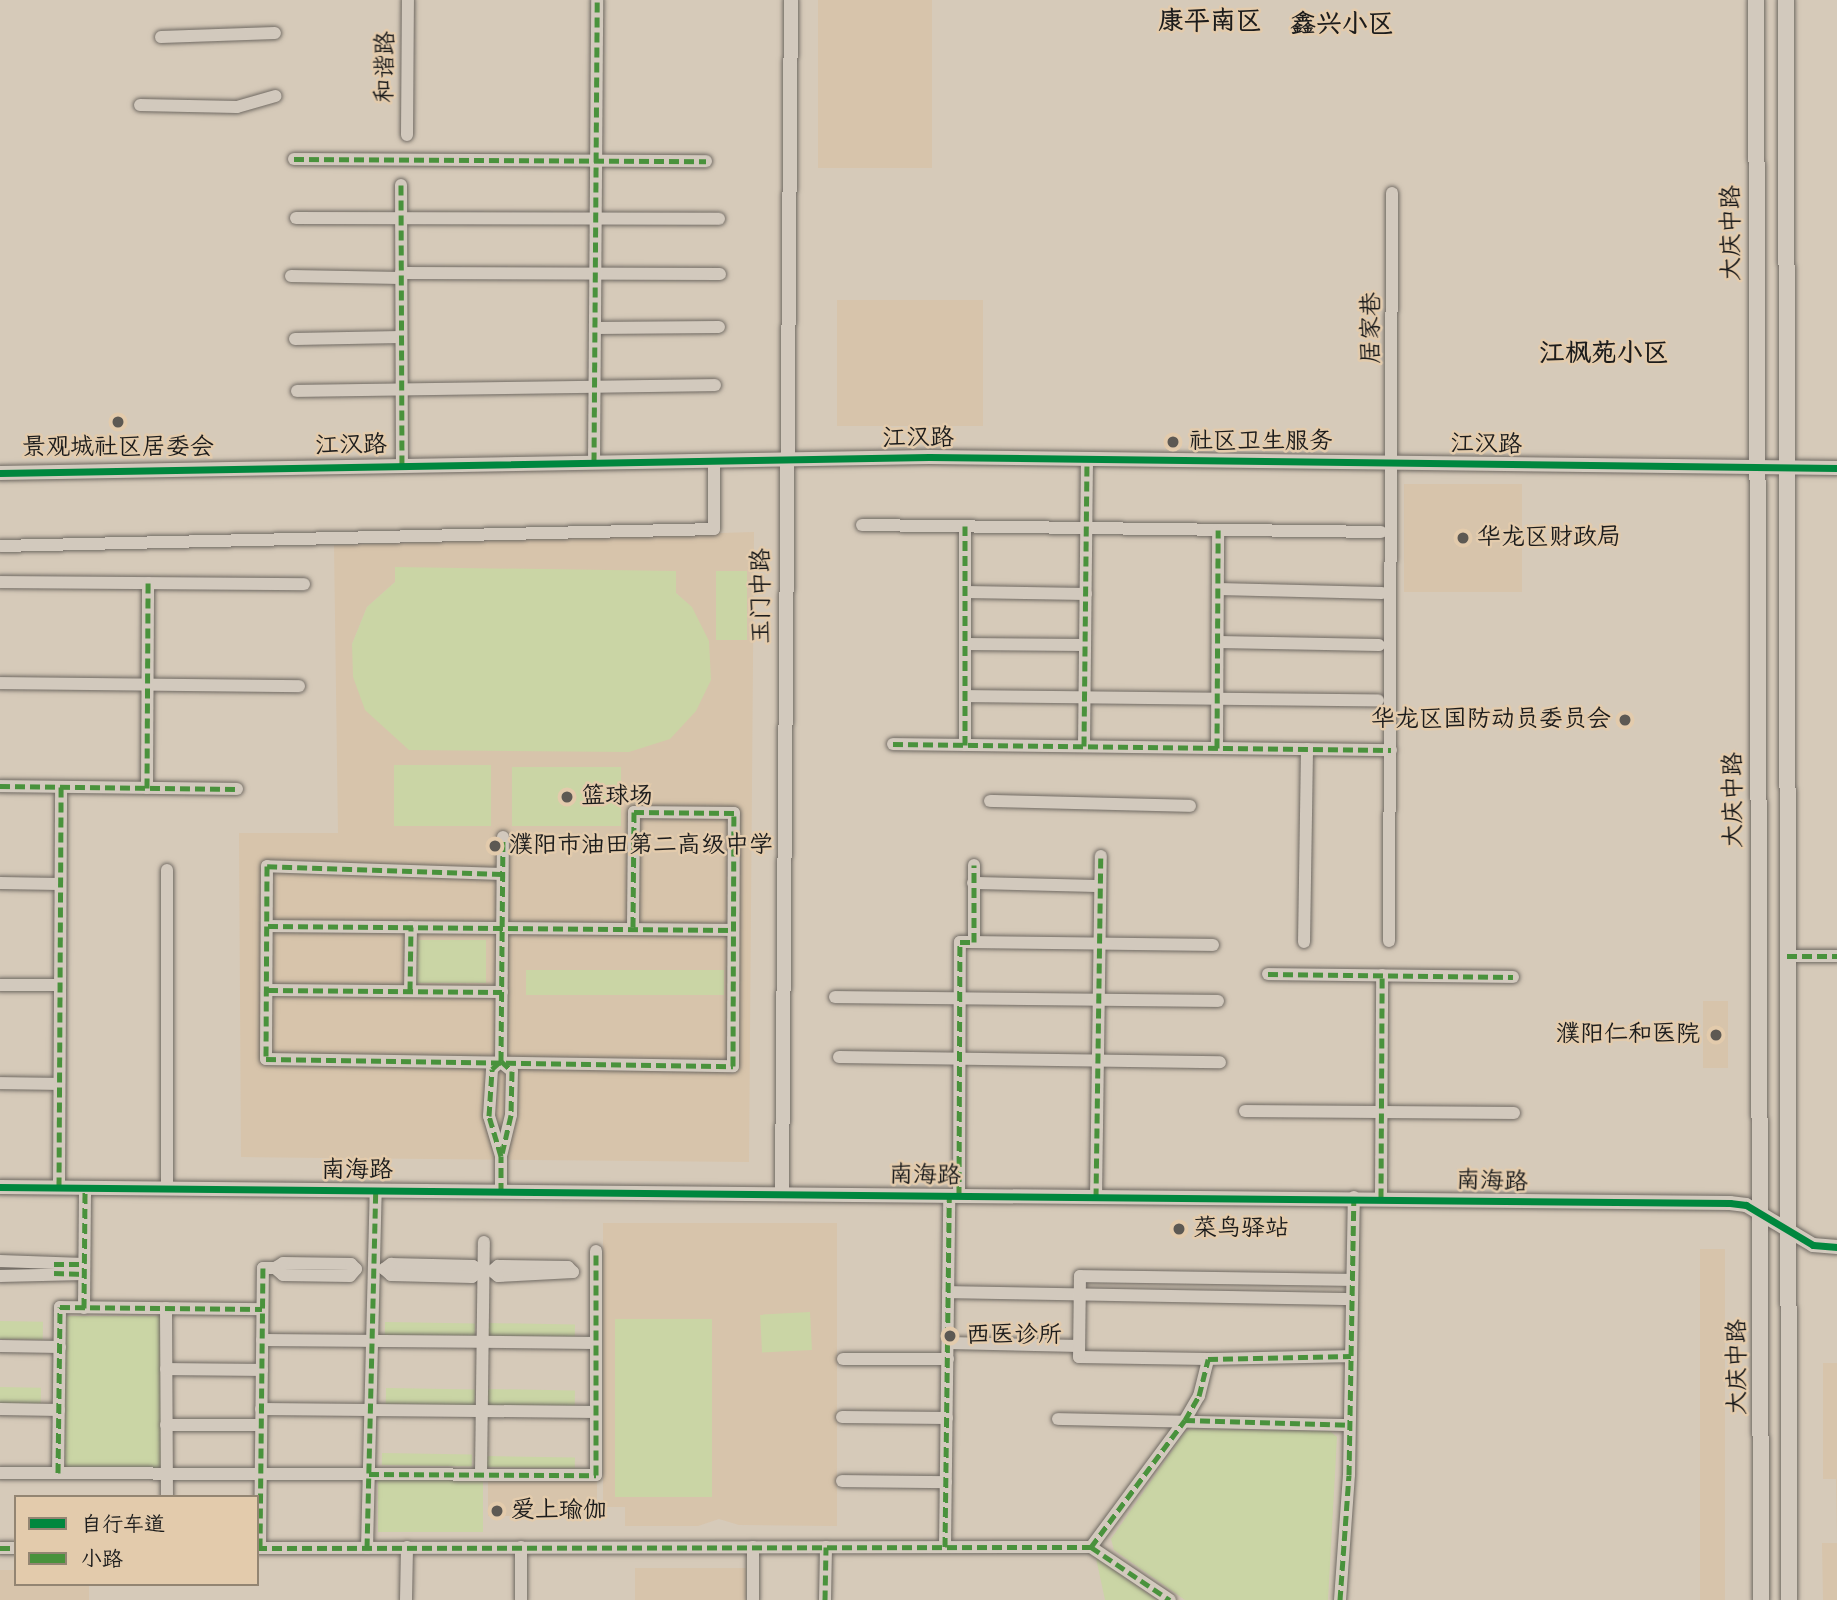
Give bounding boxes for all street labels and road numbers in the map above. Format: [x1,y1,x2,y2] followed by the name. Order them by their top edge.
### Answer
[371,31,401,103] street label: 和谐路
[1718,185,1746,281] street label: 大庆中路
[1358,292,1386,364] street label: 居家巷
[882,425,954,453] street label: 江汉路
[1450,430,1522,460] street label: 江汉路
[315,431,387,461] street label: 江汉路
[748,548,776,644] street label: 玉门中路
[1720,752,1748,848] street label: 大庆中路
[321,1157,393,1185] street label: 南海路
[889,1161,961,1191] street label: 南海路
[1456,1166,1528,1198] street label: 南海路
[1724,1319,1752,1415] street label: 大庆中路

